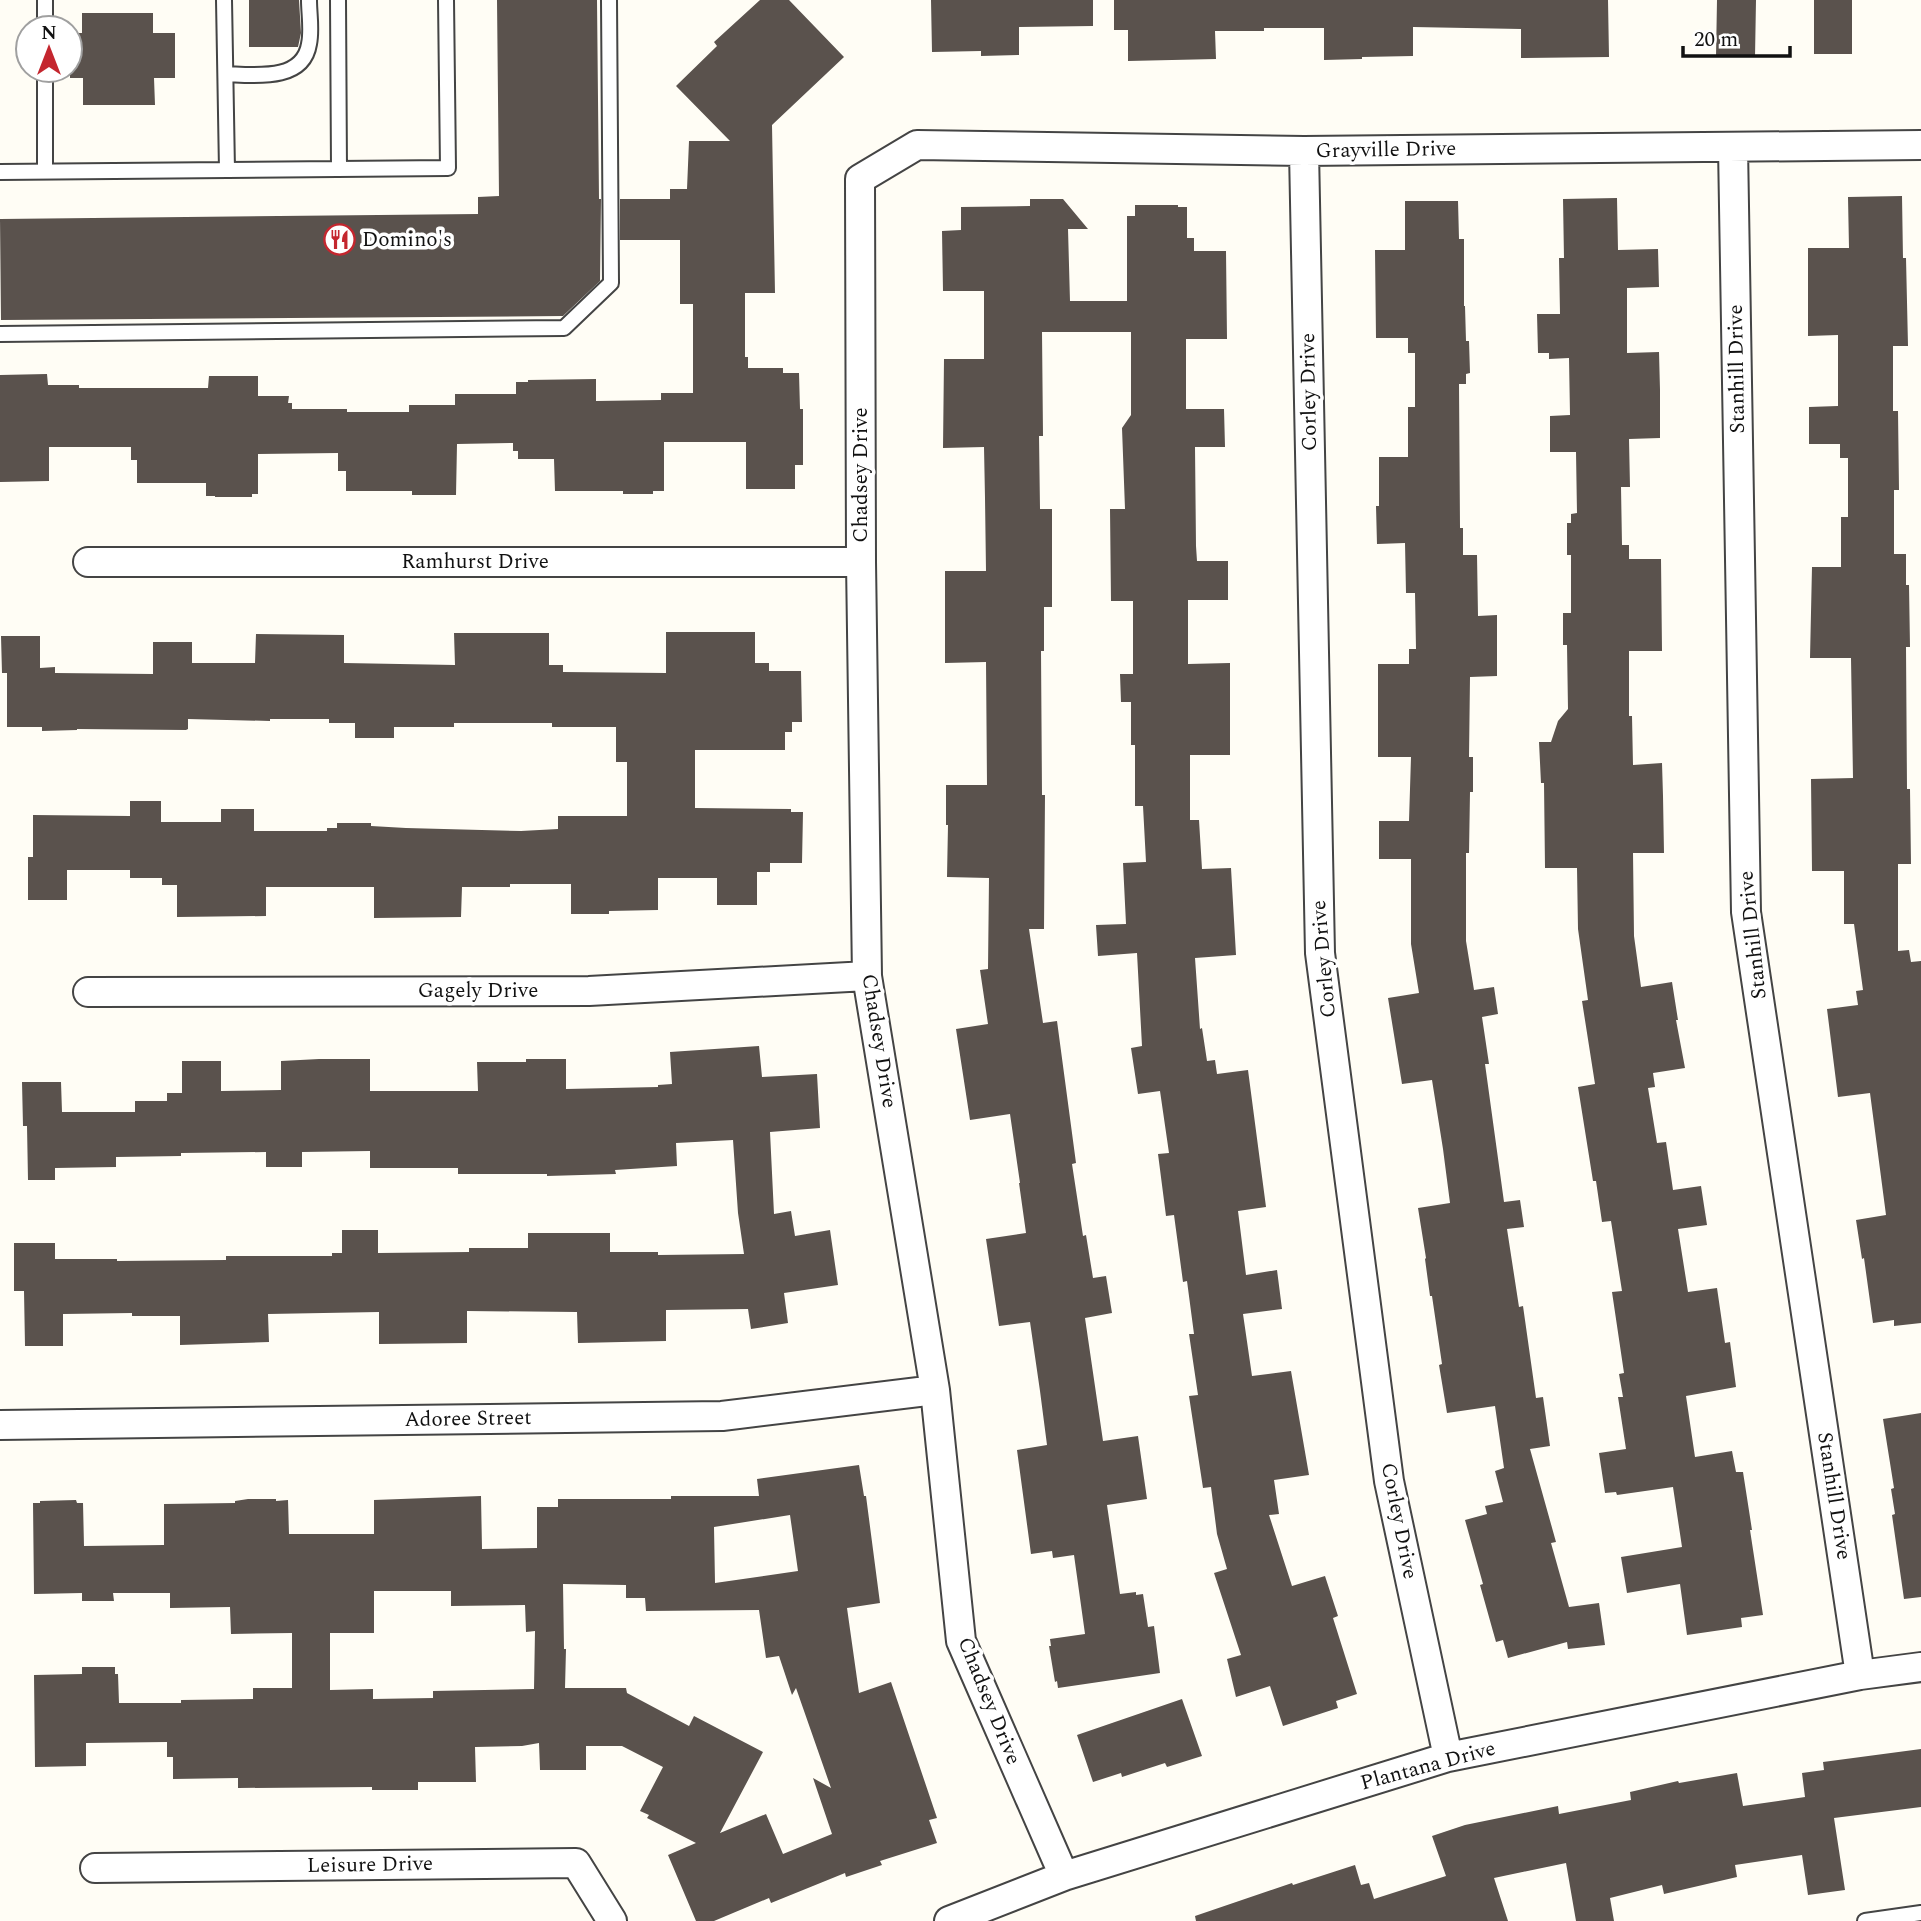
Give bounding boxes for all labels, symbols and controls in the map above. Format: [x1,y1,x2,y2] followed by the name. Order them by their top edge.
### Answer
[14,14,84,84] north arrow
[1683,14,1790,58] scale bar
[41,19,57,48] text: N
[1694,24,1738,56] text: 20 m
[1315,133,1457,167] street label: Grayville Drive
[322,223,356,257] restaurant icon: Domino's
[362,224,452,256] place label: Domino's
[1720,304,1754,434] street label: Stanhill Drive
[1292,333,1326,451] street label: Corley Drive
[845,407,877,543] street label: Chadsey Drive
[401,546,549,578] street label: Ramhurst Drive
[1730,869,1776,1001] street label: Stanhill Drive
[1303,899,1345,1019] street label: Corley Drive
[853,972,905,1110] street label: Chadsey Drive
[418,975,538,1007] street label: Gagely Drive
[404,1402,532,1436] street label: Adoree Street
[1808,1430,1860,1562] street label: Stanhill Drive
[1372,1460,1426,1582] street label: Corley Drive
[949,1632,1029,1770] street label: Chadsey Drive
[1357,1733,1499,1799] street label: Plantana Drive
[307,1848,433,1882] street label: Leisure Drive

